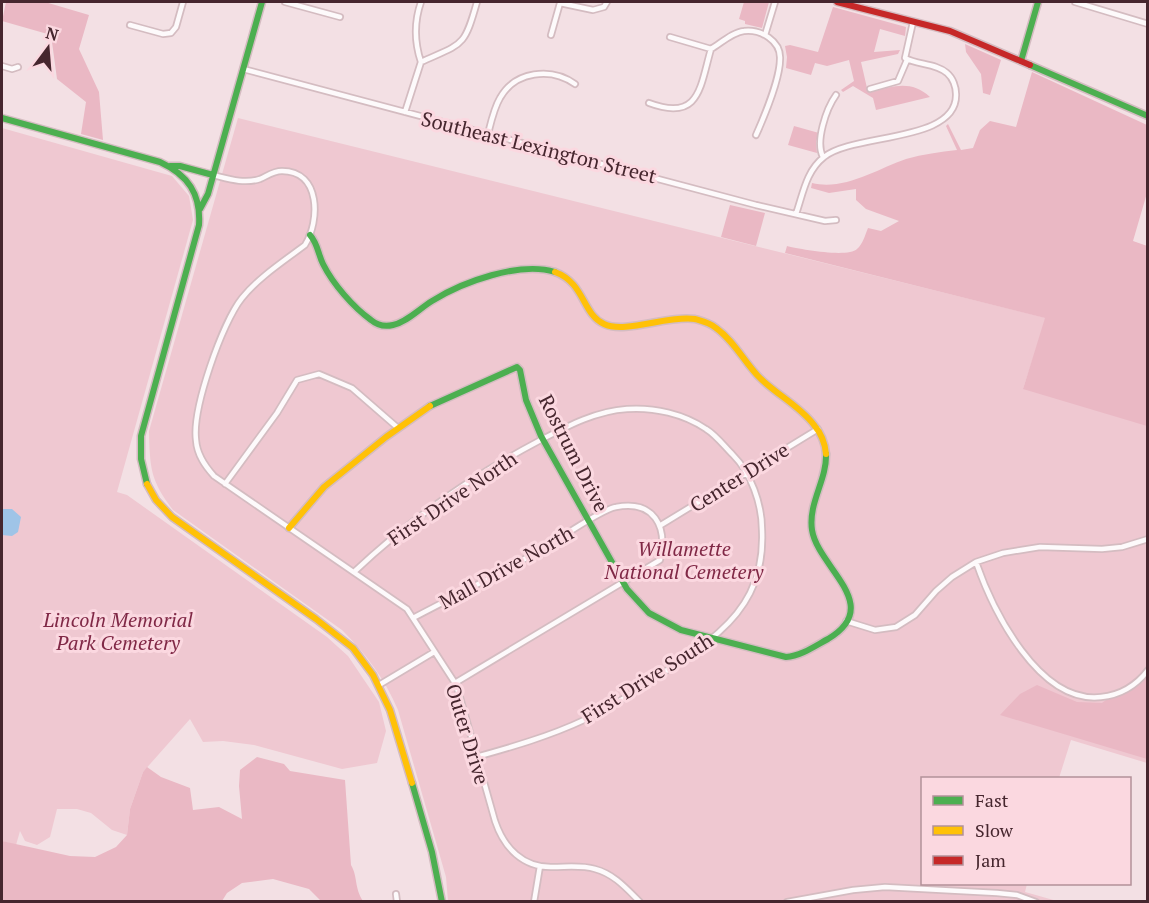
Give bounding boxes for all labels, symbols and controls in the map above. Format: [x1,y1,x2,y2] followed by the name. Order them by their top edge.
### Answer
[18,18,78,78] north arrow
[43,21,61,46] text: N
[419,105,660,189] street label: Southeast Lexington Street
[533,390,615,516] street label: Rostrum Drive
[684,436,794,518] street label: Center Drive
[382,445,522,551] street label: First Drive North
[434,519,578,615] street label: Mall Drive North
[604,535,764,585] park label: Willamette National Cemetery
[42,606,193,656] park label: Lincoln Memorial Park Cemetery
[576,627,718,729] street label: First Drive South
[440,680,496,788] street label: Outer Drive
[921,777,1131,885] legend
[975,788,1009,812] text: Fast
[975,818,1014,842] text: Slow
[975,848,1006,872] text: Jam

